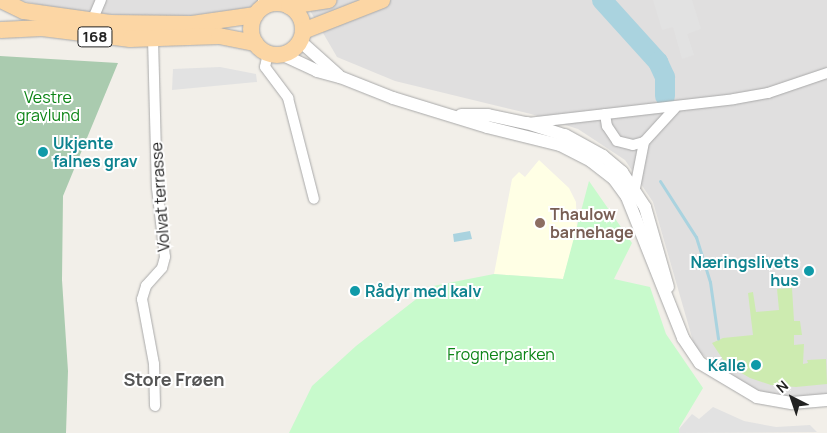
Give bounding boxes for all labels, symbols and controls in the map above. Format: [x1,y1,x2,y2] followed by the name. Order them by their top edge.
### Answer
[76,24,114,50] road number: 168
[16,87,80,125] park label: Vestre gravlund
[53,133,138,171] place label: Ukjente falnes grav
[147,142,173,252] street label: Volvat terrasse
[37,146,49,158] marker: Ukjente falnes grav
[550,204,634,242] place label: Thaulow barnehage
[534,217,546,229] marker: Thaulow barnehage
[690,252,799,290] place label: Næringslivets hus
[803,265,815,277] marker: Næringslivets hus
[365,281,481,301] place label: Rådyr med kalv
[349,285,361,297] marker: Rådyr med kalv
[447,344,555,364] park label: Frognerparken
[708,355,746,375] place label: Kalle
[750,359,762,371] marker: Kalle
[123,368,225,390] district label: Store Frøen
[767,373,817,423] north arrow
[772,376,792,397] text: N

